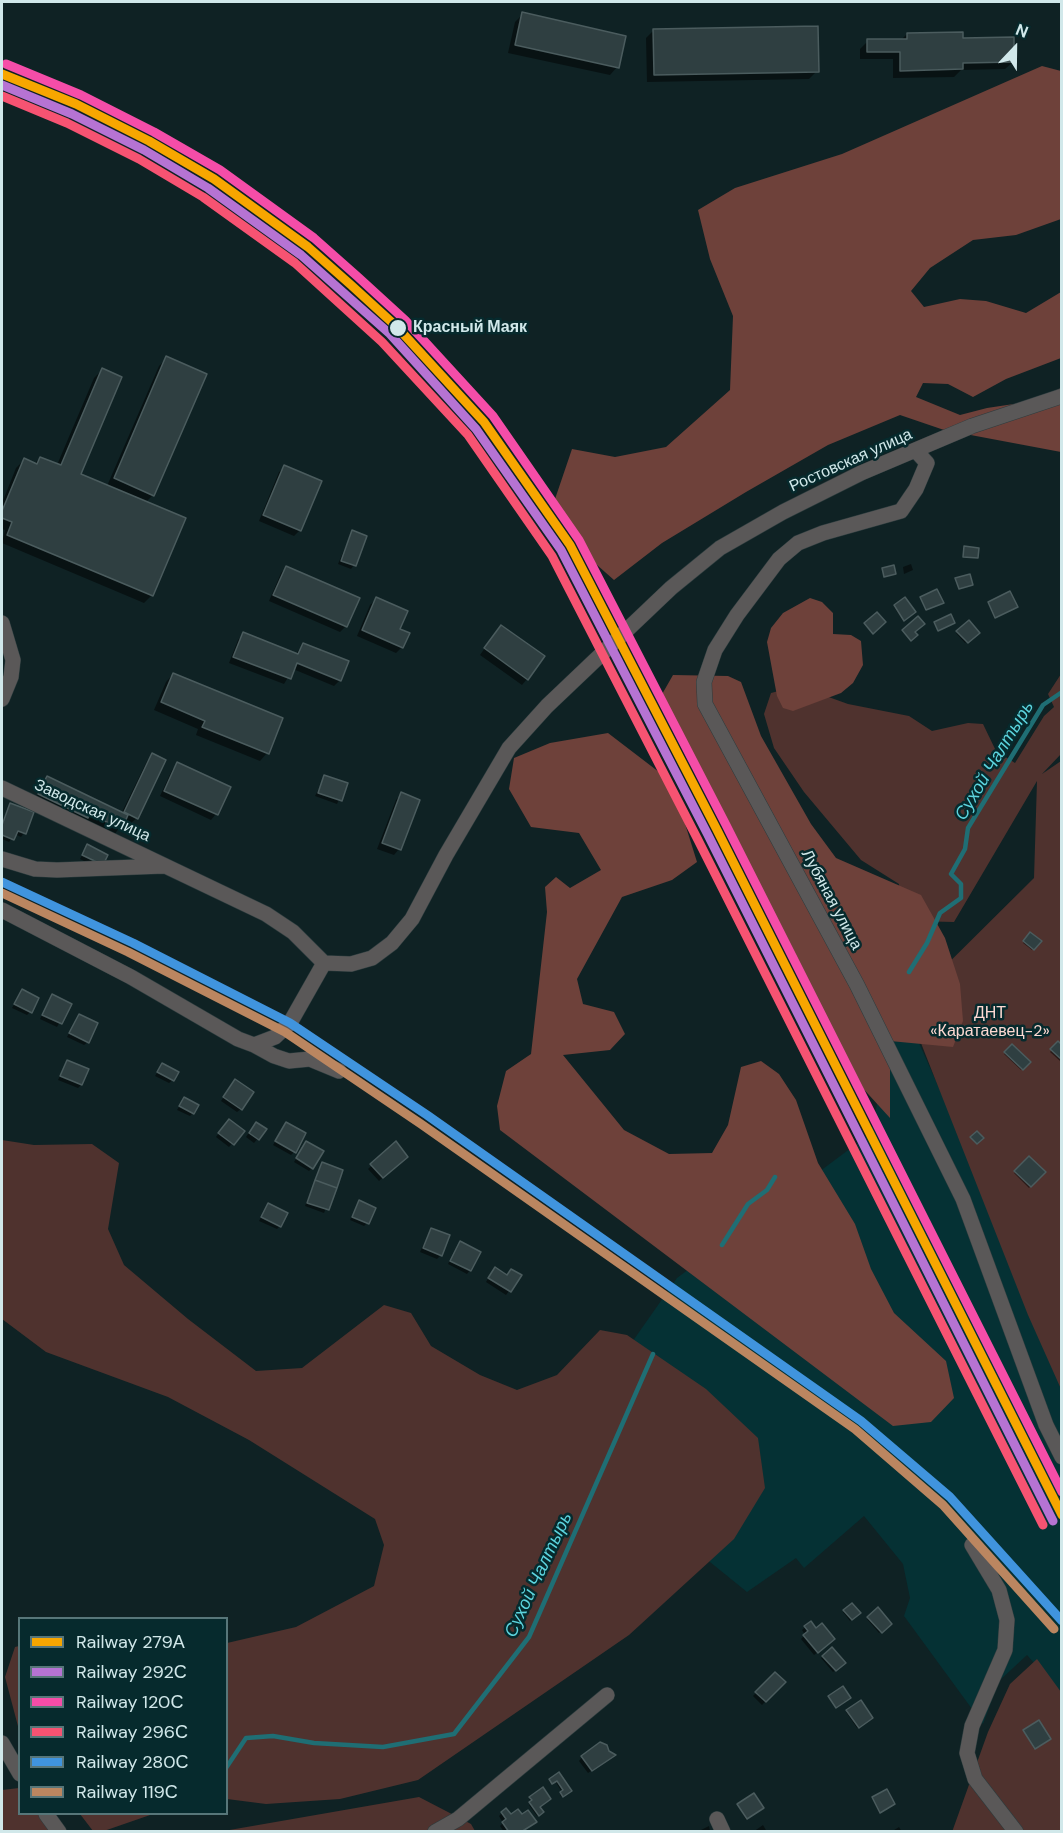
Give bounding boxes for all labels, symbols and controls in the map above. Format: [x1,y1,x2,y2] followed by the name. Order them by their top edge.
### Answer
[985,18,1045,78] north arrow
[1013,19,1031,43] text: N
[388,318,408,338] marker: Красный Маяк
[413,318,527,338] place label: Красный Маяк
[787,425,915,497] street label: Ростовская улица
[951,697,1039,825] water label: Сухой Чалтырь
[31,776,153,846] street label: Заводская улица
[796,847,866,953] street label: Лубяная улица
[930,1004,1050,1042] park label: ДНТ «Каратаевец-2»
[501,1509,577,1641] water label: Сухой Чалтырь
[18,1617,228,1815] legend
[76,1630,185,1654] text: Railway 279А
[76,1660,187,1684] text: Railway 292С
[76,1690,183,1714] text: Railway 120С
[76,1720,188,1744] text: Railway 296С
[76,1750,189,1774] text: Railway 280С
[76,1780,178,1804] text: Railway 119С

